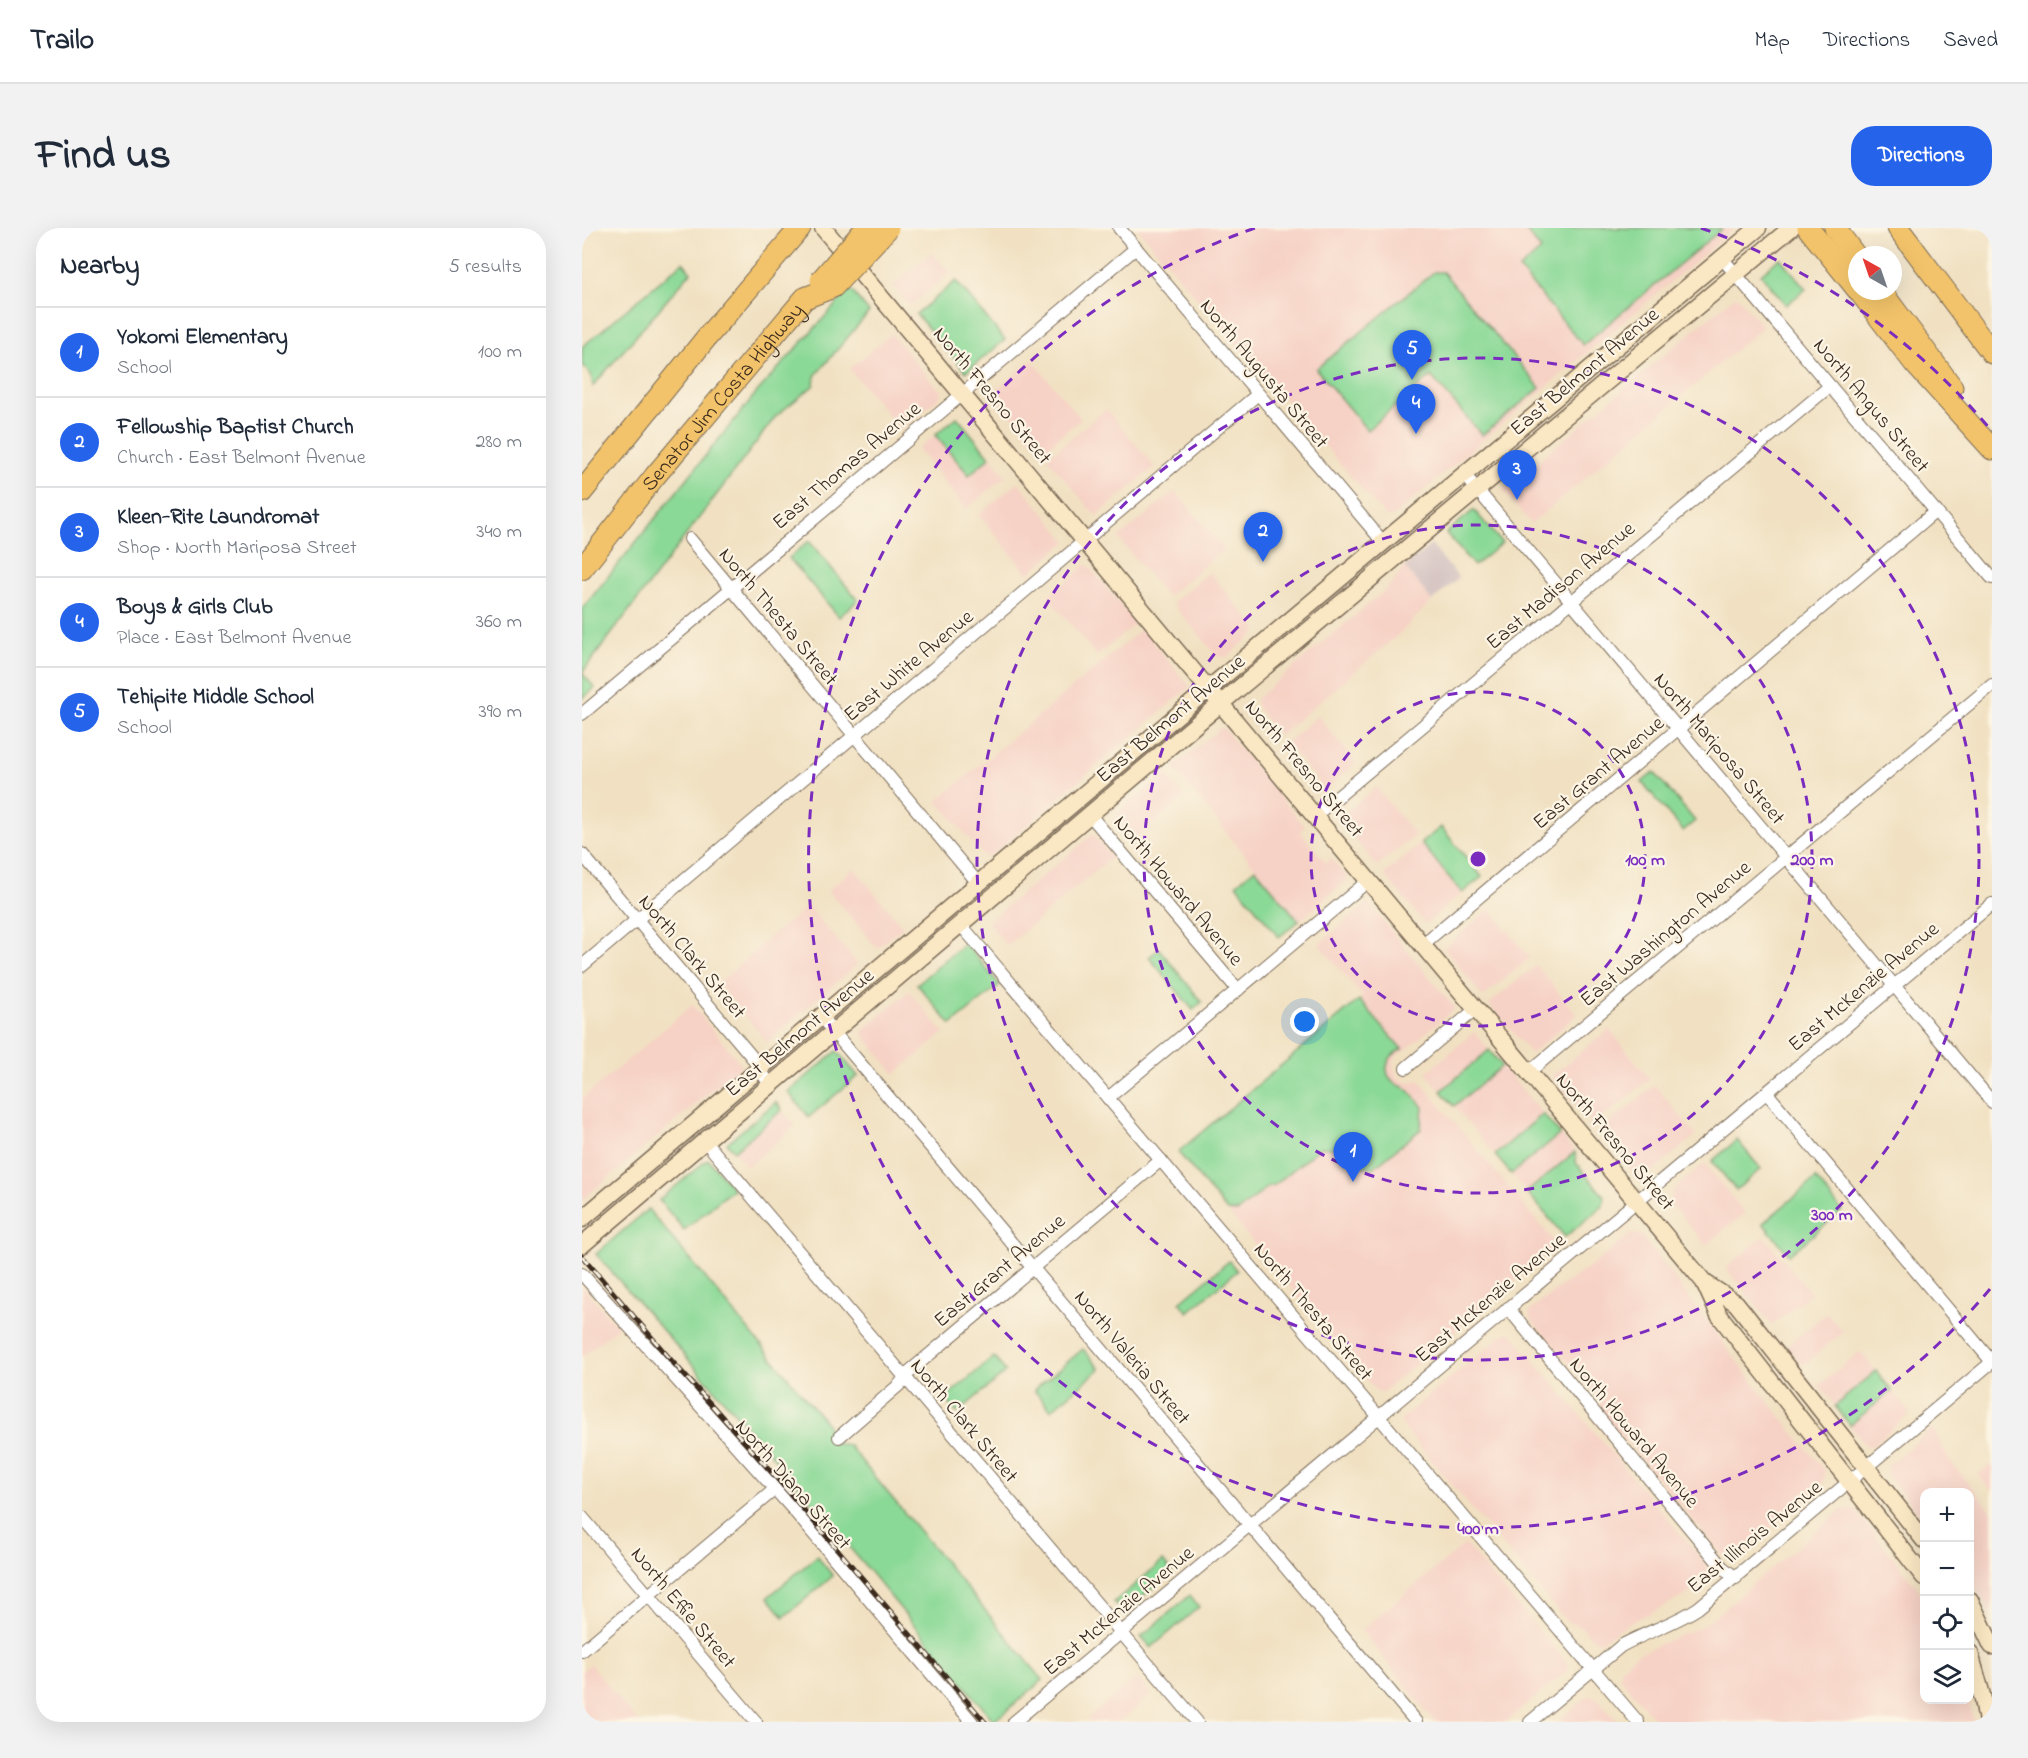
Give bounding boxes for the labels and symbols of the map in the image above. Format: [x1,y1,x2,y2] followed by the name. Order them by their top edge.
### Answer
[1848,246,1902,300] north arrow
[1190,293,1335,457] street label: North Augusta Street
[635,297,813,499] street label: Senator Jim Costa Highway
[1504,301,1667,444] street label: East Belmont Avenue
[925,321,1058,472] street label: North Fresno Street
[1392,330,1432,380] pin: 5
[1804,333,1936,481] street label: North Angus Street
[1396,384,1436,434] pin: 4
[766,395,929,538] street label: East Thomas Avenue
[1498,450,1536,500] pin: 3
[1244,512,1282,562] pin: 2
[1480,515,1643,658] street label: East Madison Avenue
[711,542,844,693] street label: North Thesta Street
[838,603,981,730] street label: East White Avenue
[1090,648,1253,791] street label: East Belmont Avenue
[1646,667,1791,832] street label: North Mariposa Street
[1237,694,1370,845] street label: North Fresno Street
[1527,709,1672,838] street label: East Grant Avenue
[1105,809,1250,974] street label: North Howard Avenue
[1625,848,1665,874] text: 100 m
[1790,848,1834,874] text: 200 m
[1468,849,1488,869] centre of rings
[1574,853,1760,1017] street label: East Washington Avenue
[630,889,753,1026] street label: North Clark Street
[1782,915,1947,1060] street label: East McKenzie Avenue
[719,962,882,1105] street label: East Belmont Avenue
[1290,1007,1319,1036] your location
[1548,1067,1681,1218] street label: North Fresno Street
[1334,1132,1372,1182] pin: 1
[1810,1203,1853,1229] text: 300 m
[928,1207,1073,1336] street label: East Grant Avenue
[1409,1226,1574,1371] street label: East McKenzie Avenue
[1246,1237,1379,1388] street label: North Thesta Street
[1066,1284,1197,1432] street label: North Valeria Street
[1561,1351,1706,1516] street label: North Howard Avenue
[902,1353,1025,1490] street label: North Clark Street
[727,1413,858,1557] street label: North Diana Street
[1681,1473,1830,1602] street label: East Illinois Avenue
[1457,1517,1499,1543] text: 400 m
[1037,1539,1202,1684] street label: East McKenzie Avenue
[623,1541,742,1676] street label: North Effie Street

